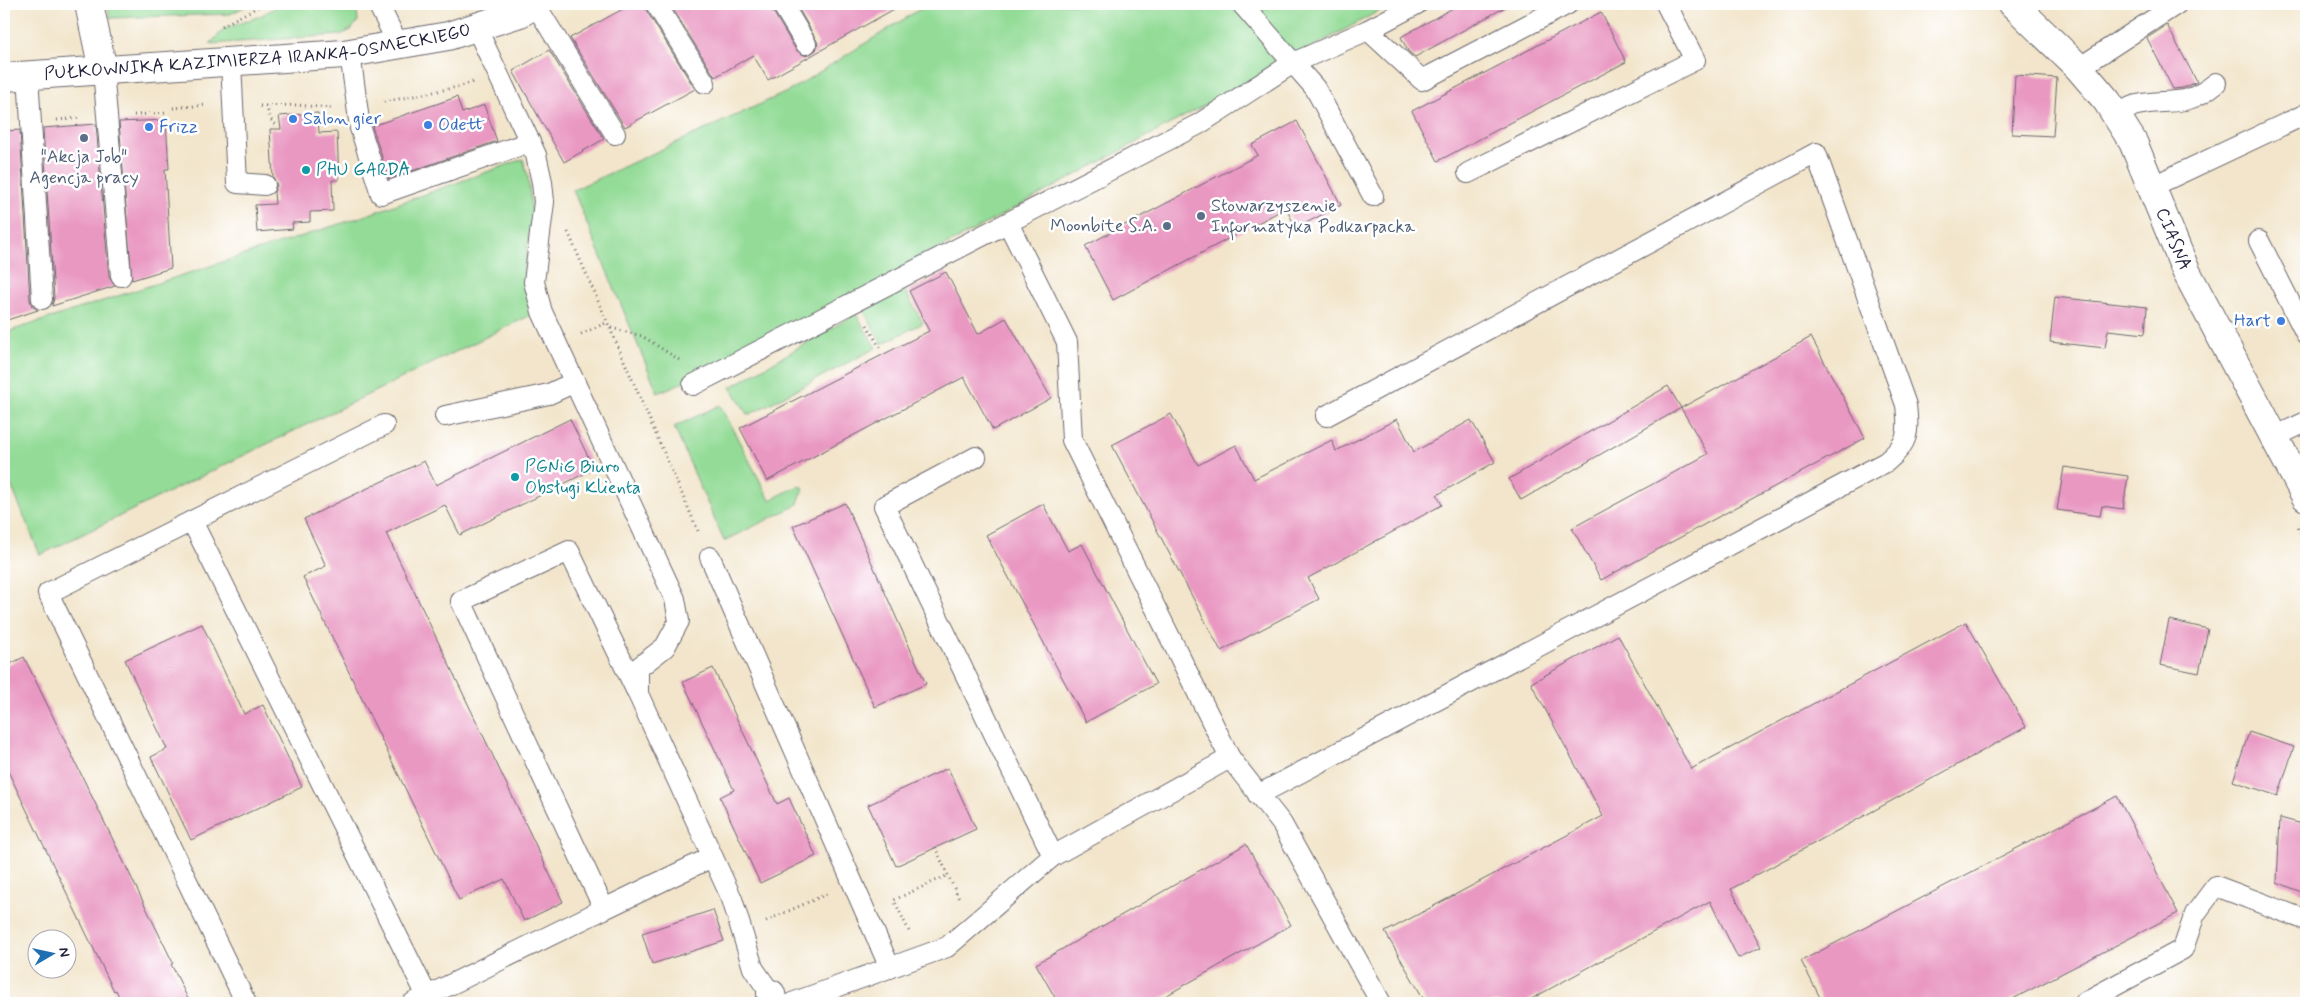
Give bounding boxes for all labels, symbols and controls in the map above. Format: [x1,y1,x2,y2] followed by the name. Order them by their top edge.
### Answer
[43,17,474,86] street label: PUŁKOWNIKA KAZIMIERZA IRANKA-OSMECKIEGO
[303,107,382,131] place label: Salon gier
[287,113,299,125] marker: Salon gier
[438,113,486,137] place label: Odett
[159,115,198,139] place label: Frizz
[422,119,434,131] marker: Odett
[143,121,155,133] marker: Frizz
[78,132,90,144] marker: "Akcja Job" Agencja pracy
[29,145,139,190] place label: "Akcja Job" Agencja pracy
[316,158,410,182] place label: PHU GARDA
[300,164,312,176] marker: PHU GARDA
[1211,194,1415,241] place label: Stowarzyszenie Informatyka Podkarpacka
[2149,204,2197,274] street label: CIASNA
[1195,210,1207,222] marker: Stowarzyszenie Informatyka Podkarpacka
[1050,214,1157,238] place label: Moonbite S.A.
[1161,220,1173,232] marker: Moonbite S.A.
[2234,309,2271,333] place label: Hart
[2275,315,2287,327] marker: Hart
[525,455,641,500] place label: PGNiG Biuro Obsługi Klienta
[509,471,521,483] marker: PGNiG Biuro Obsługi Klienta
[28,930,78,980] north arrow
[54,946,73,958] text: N

